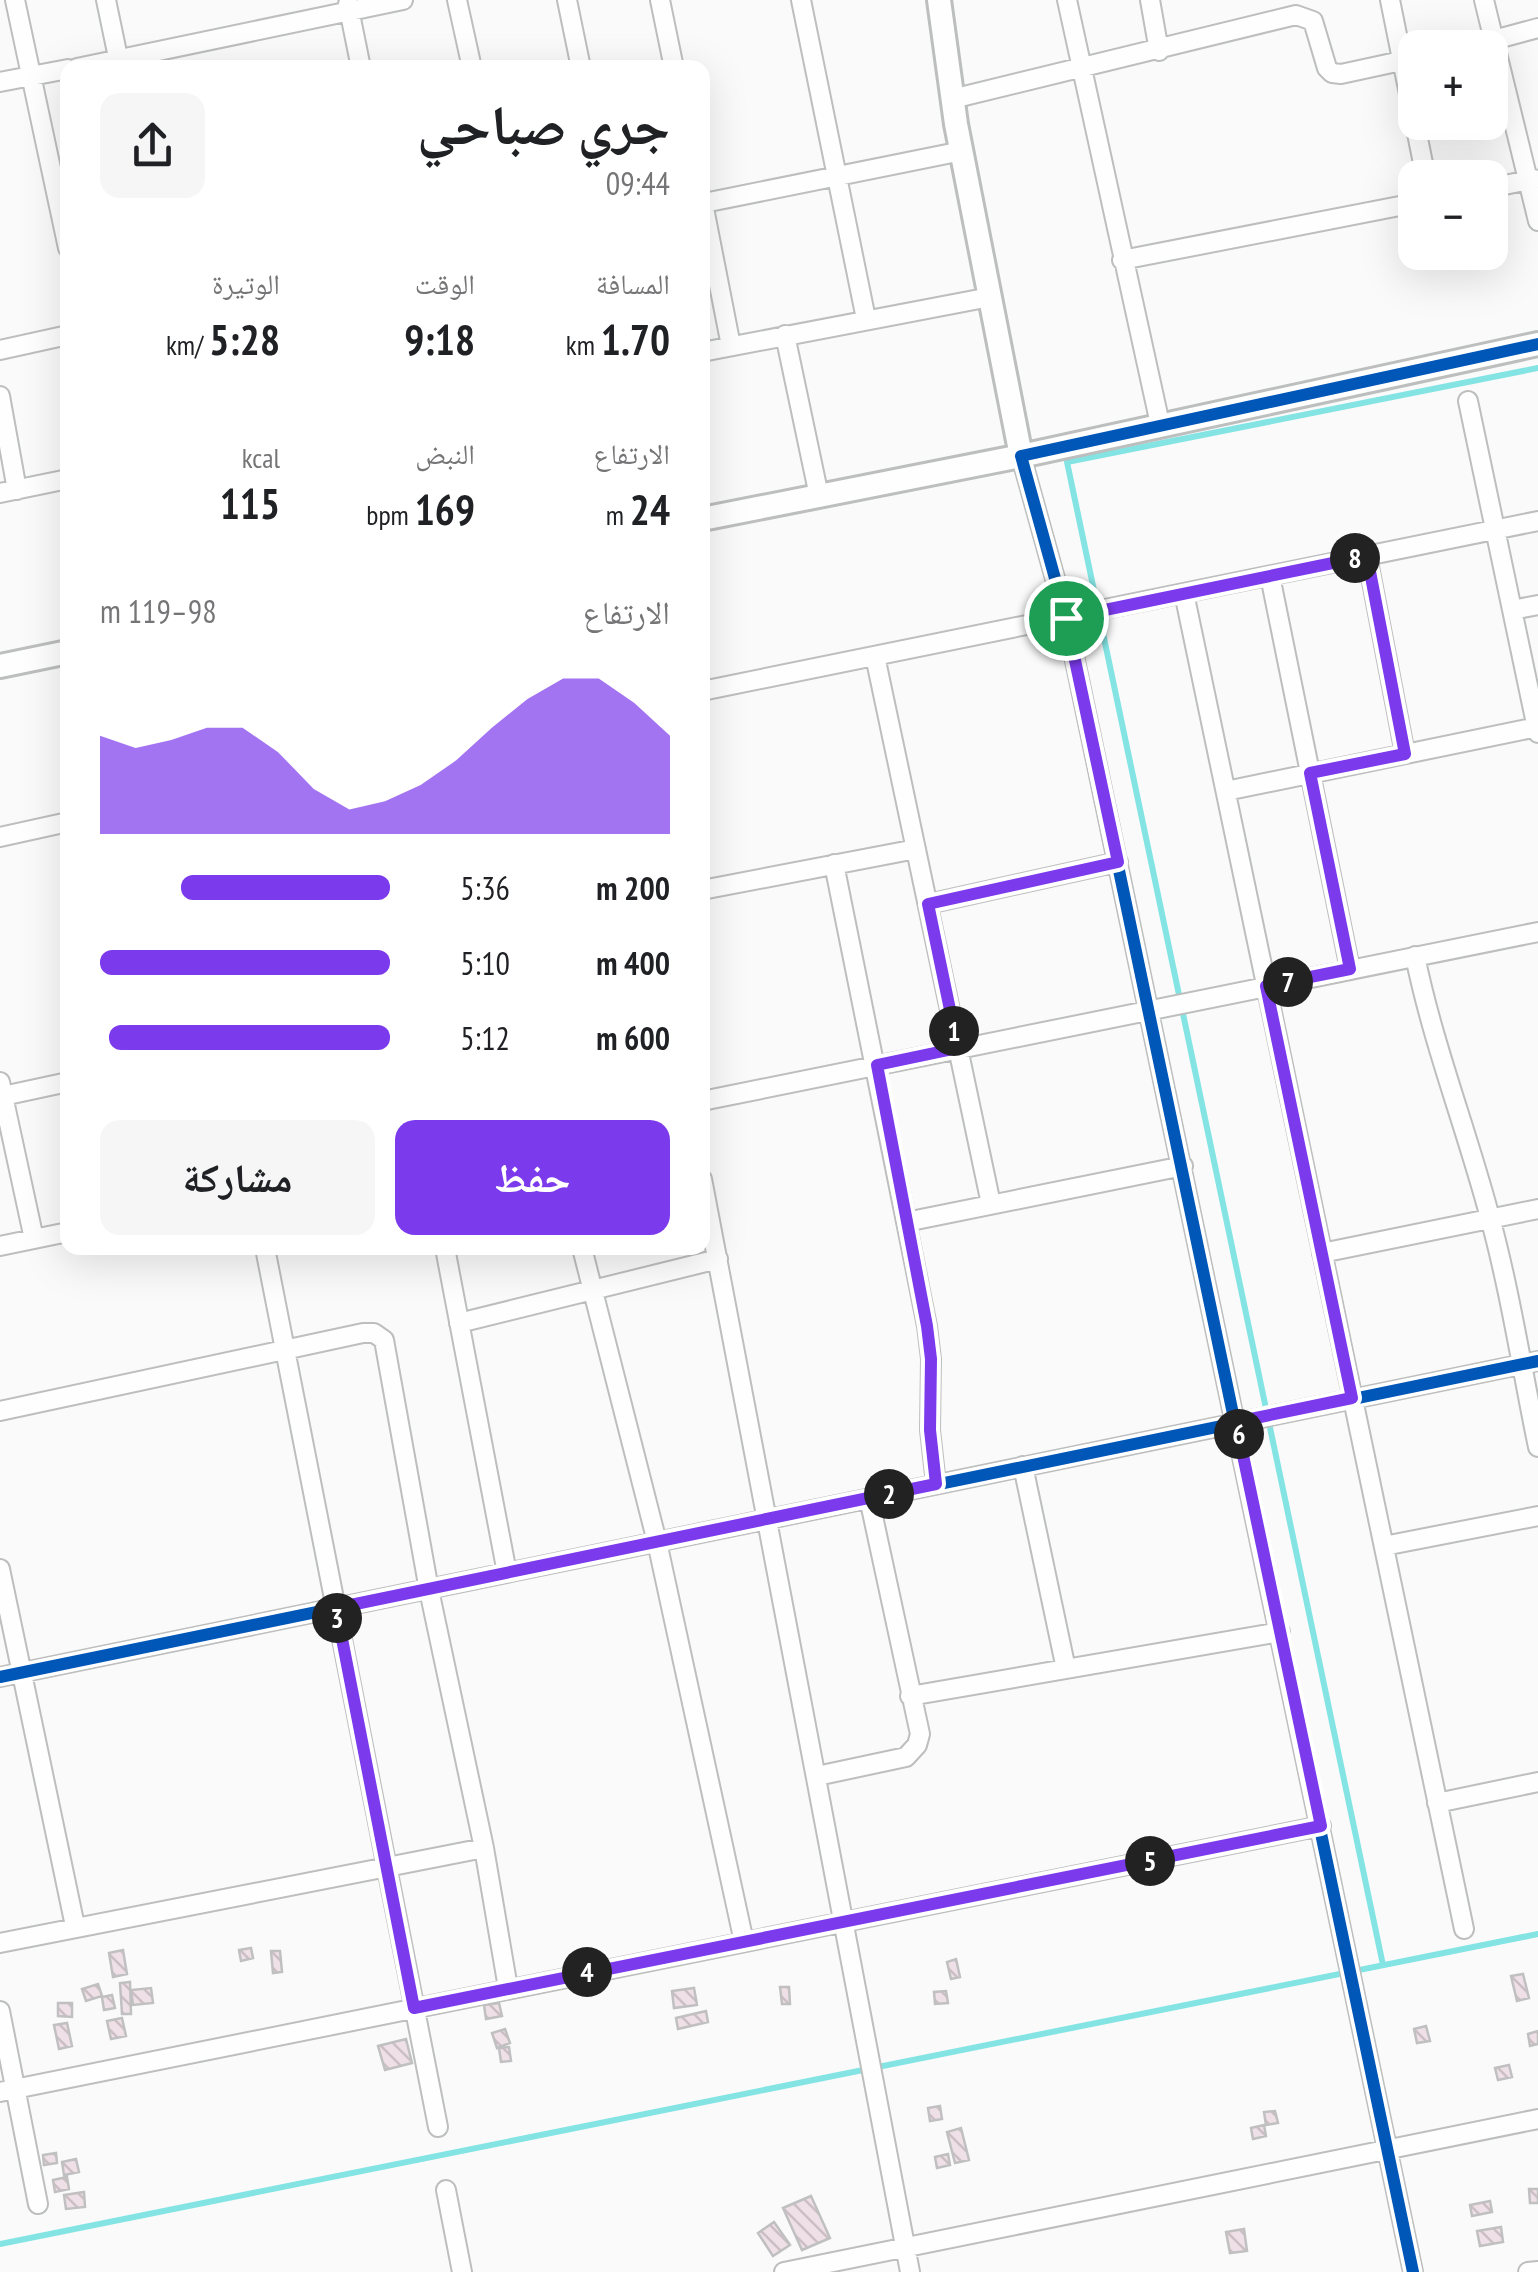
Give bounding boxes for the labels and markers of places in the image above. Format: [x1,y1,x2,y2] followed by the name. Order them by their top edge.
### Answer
[1330,533,1380,583] pin: 8
[1024,576,1109,661] pin
[1263,957,1313,1007] pin: 7
[929,1006,979,1056] pin: 1
[1214,1409,1264,1459] pin: 6
[864,1469,914,1519] pin: 2
[312,1593,362,1643] pin: 3
[1125,1836,1175,1886] pin: 5
[562,1947,612,1997] pin: 4

